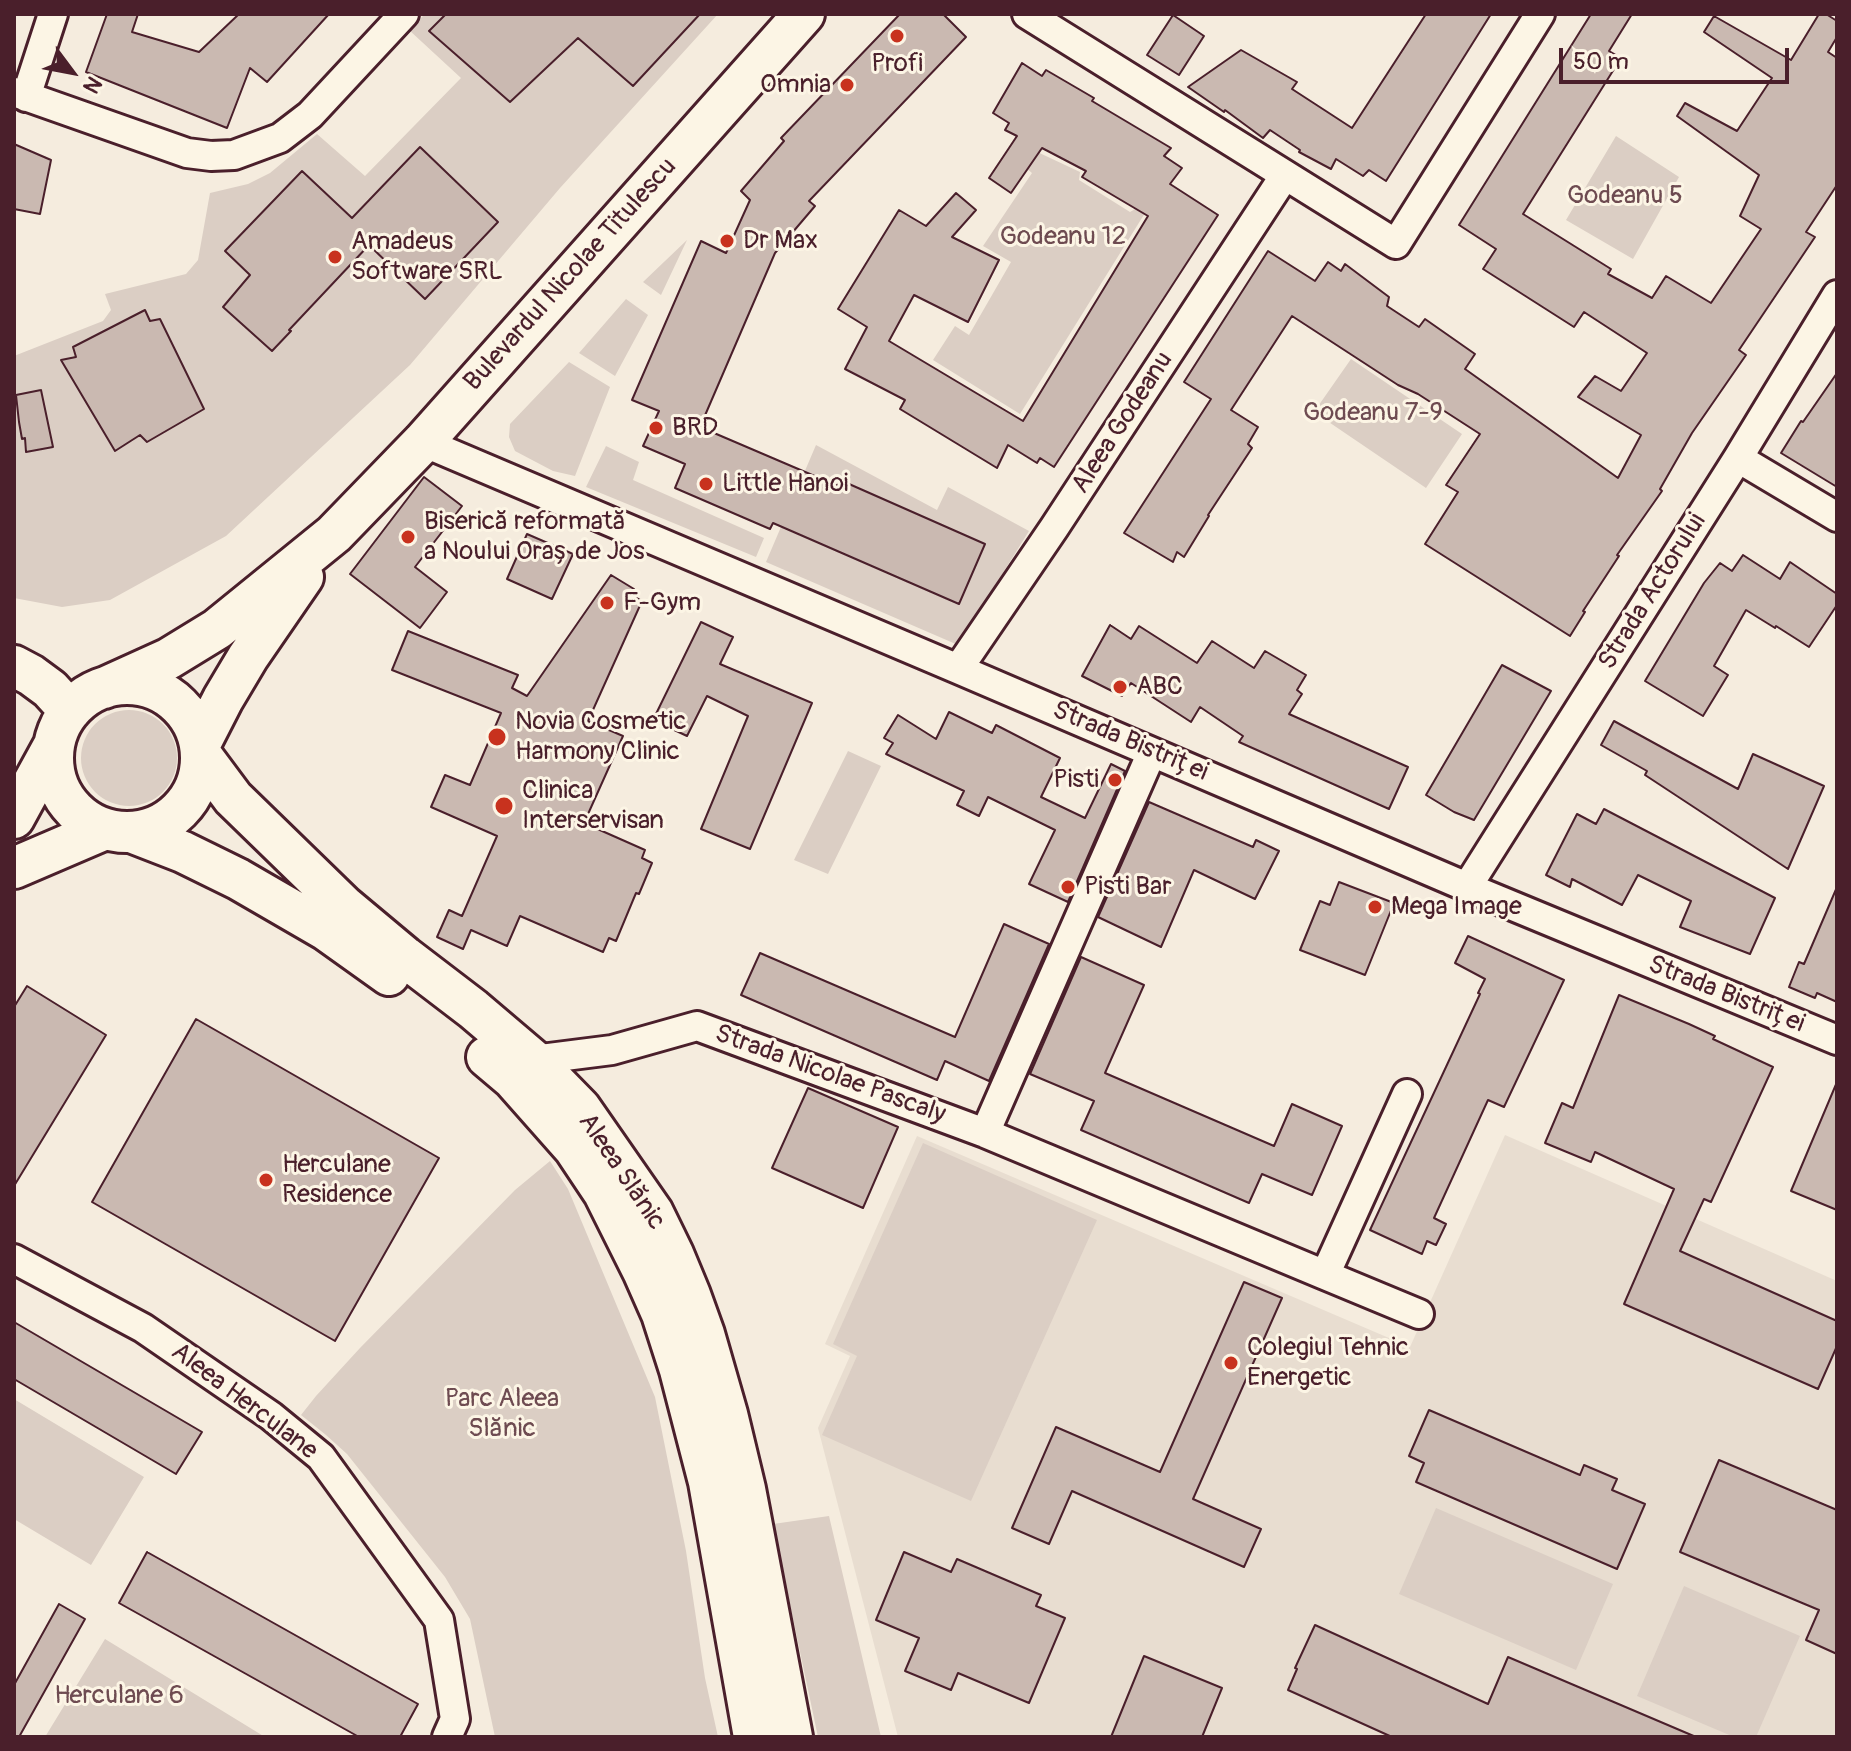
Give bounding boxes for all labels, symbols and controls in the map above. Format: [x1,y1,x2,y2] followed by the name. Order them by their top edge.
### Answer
[888,27,906,45] marker: Profi
[32,32,112,112] north arrow
[1563,32,1793,82] scale bar
[1573,47,1629,76] text: 50 m
[871,48,923,80] place label: Profi
[760,69,831,101] place label: Omnia
[77,71,108,98] text: N
[838,76,856,94] marker: Omnia
[458,152,684,398] street label: Bulevardul Nicolae Titulescu
[1567,180,1683,212] park label: Godeanu 5
[1000,221,1126,253] park label: Godeanu 12
[743,225,818,257] place label: Dr Max
[351,226,503,288] place label: Amadeus Software SRL
[718,232,736,250] marker: Dr Max
[326,248,344,266] marker: Amadeus Software SRL
[1066,346,1180,500] street label: Aleea Godeanu
[1303,397,1443,429] park label: Godeanu 7-9
[672,412,718,444] place label: BRD
[647,419,665,437] marker: BRD
[722,468,848,500] place label: Little Hanoi
[697,475,715,493] marker: Little Hanoi
[424,506,645,568] place label: Biserică reformată a Noului Oraș de Jos
[1593,508,1713,676] street label: Strada Actorului
[399,528,417,546] marker: Biserică reformată a Noului Oraș de Jos
[623,587,701,619] place label: F-Gym
[598,594,616,612] marker: F-Gym
[1136,671,1183,703] place label: ABC
[1111,678,1129,696] marker: ABC
[1048,695,1212,789] street label: Strada Bistriței
[515,706,686,768] place label: Novia Cosmetic Harmony Clinic
[486,726,508,748] marker: Novia Cosmetic Harmony Clinic
[1053,764,1099,796] place label: Pisti
[1106,771,1124,789] marker: Pisti
[522,775,664,836] place label: Clinica Interservisan
[493,795,515,817] marker: Clinica Interservisan
[1084,871,1171,903] place label: Pisti Bar
[1059,878,1077,896] marker: Pisti Bar
[1391,891,1522,923] place label: Mega Image
[1366,898,1384,916] marker: Mega Image
[1643,949,1809,1041] street label: Strada Bistriței
[710,1019,950,1131] street label: Strada Nicolae Pascaly
[571,1108,671,1236] street label: Aleea Slănic
[282,1149,392,1210] place label: Herculane Residence
[257,1171,275,1189] marker: Herculane Residence
[1247,1332,1409,1394] place label: Colegiul Tehnic Energetic
[165,1337,323,1467] street label: Aleea Herculane
[1222,1354,1240,1372] marker: Colegiul Tehnic Energetic
[445,1383,559,1444] park label: Parc Aleea Slănic
[54,1680,184,1712] park label: Herculane 6

